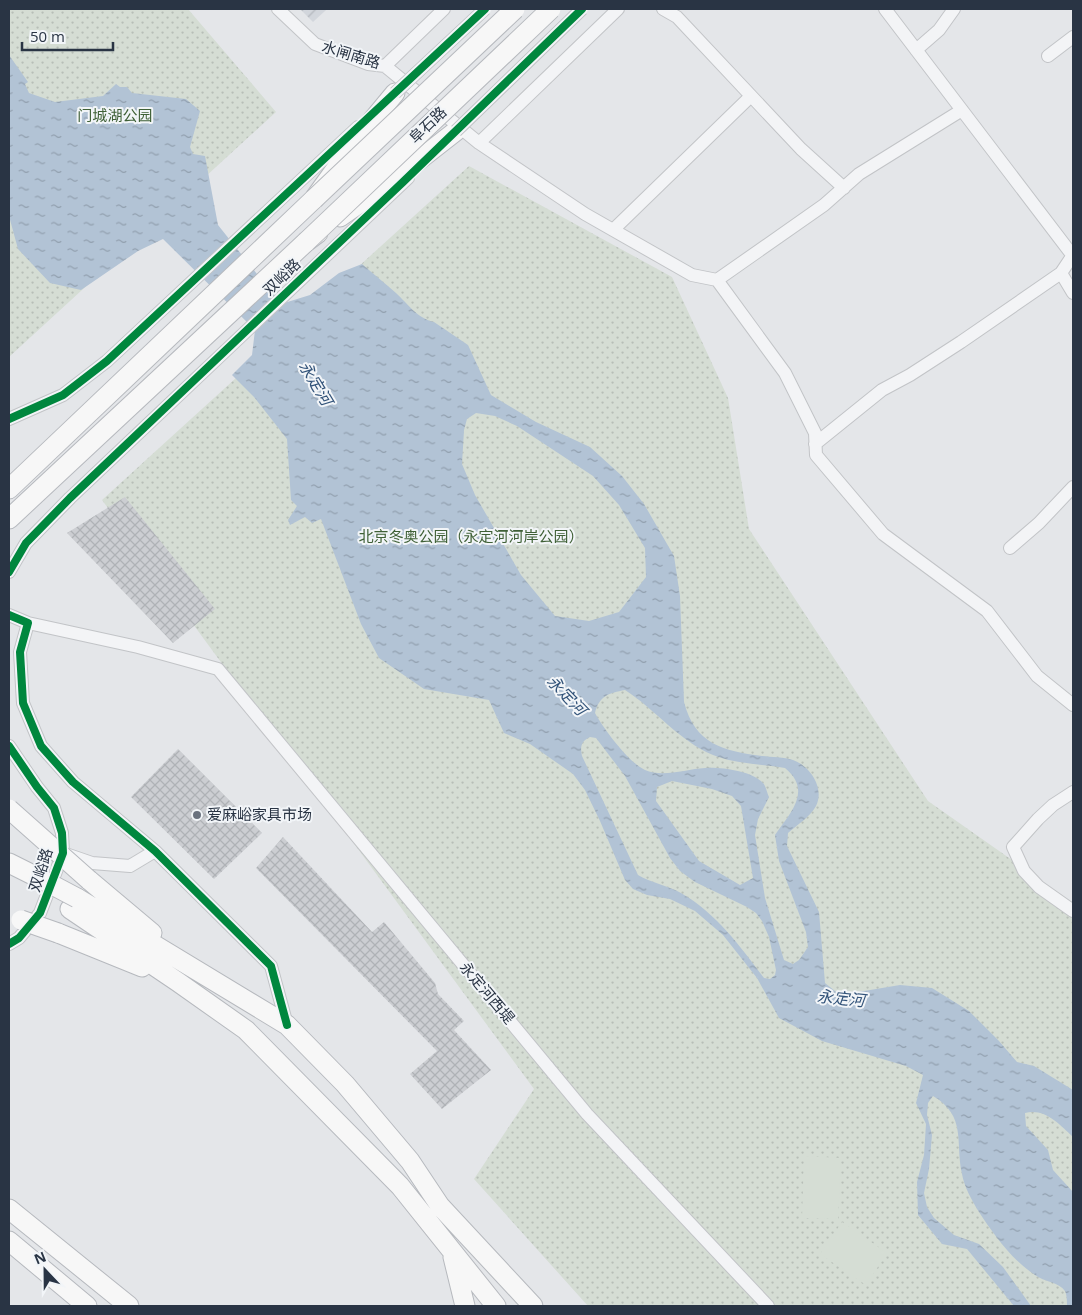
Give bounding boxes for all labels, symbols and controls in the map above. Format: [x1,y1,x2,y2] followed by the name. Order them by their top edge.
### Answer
[22,20,114,52] scale bar
[30,26,65,46] text: 50 m
[320,36,383,72] street label: 水闸南路
[404,101,450,147] street label: 阜石路
[77,105,153,125] park label: 门城湖公园
[258,253,304,299] street label: 双峪路
[294,357,339,412] water label: 永定河
[358,526,584,546] park label: 北京冬奥公园（永定河河岸公园）
[542,670,594,722] water label: 永定河
[207,804,312,824] place label: 爱麻峪家具市场
[191,809,203,821] marker: 爱麻峪家具市场
[24,845,57,894] street label: 双峪路
[456,957,520,1028] street label: 永定河西堤
[816,985,869,1012] water label: 永定河
[20,1245,70,1295] north arrow
[31,1247,49,1268] text: N

